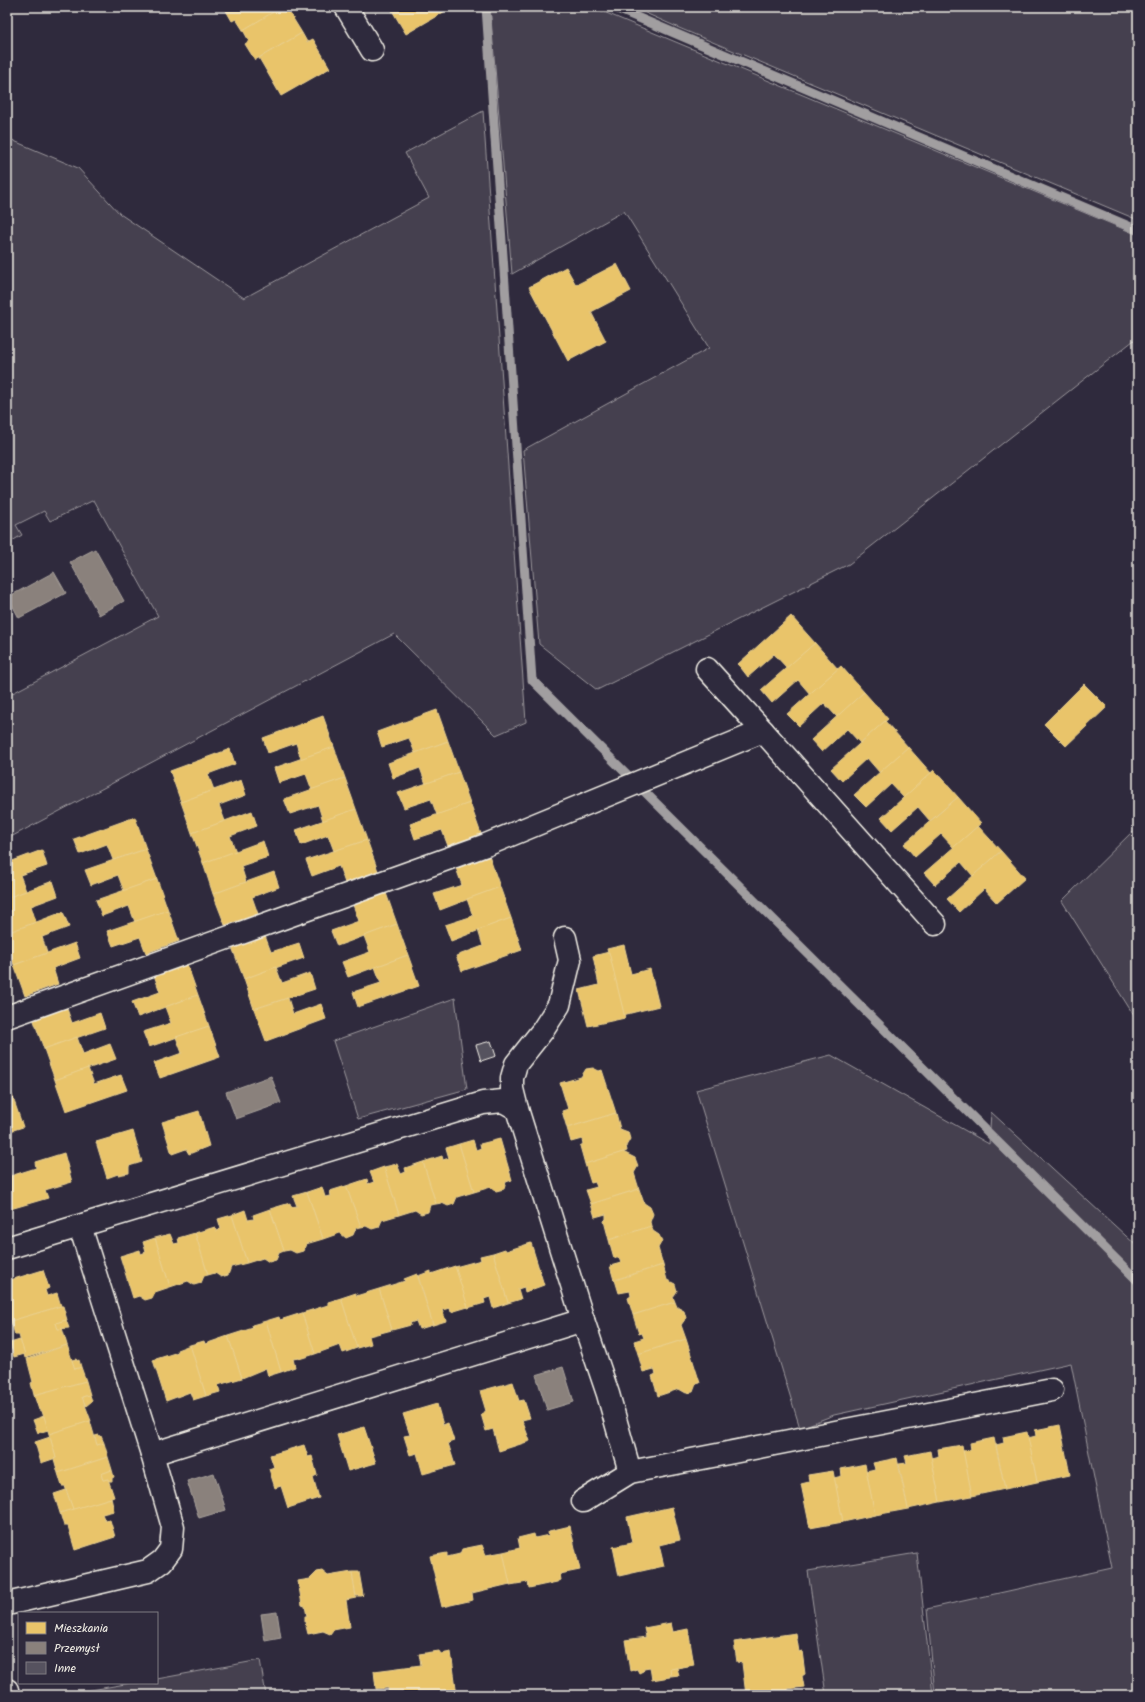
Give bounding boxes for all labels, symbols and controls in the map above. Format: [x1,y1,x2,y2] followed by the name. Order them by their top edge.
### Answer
[18,1612,158,1684] legend
[54,1619,109,1638] text: Mieszkania
[54,1639,100,1658] text: Przemysł
[54,1659,77,1678] text: Inne

